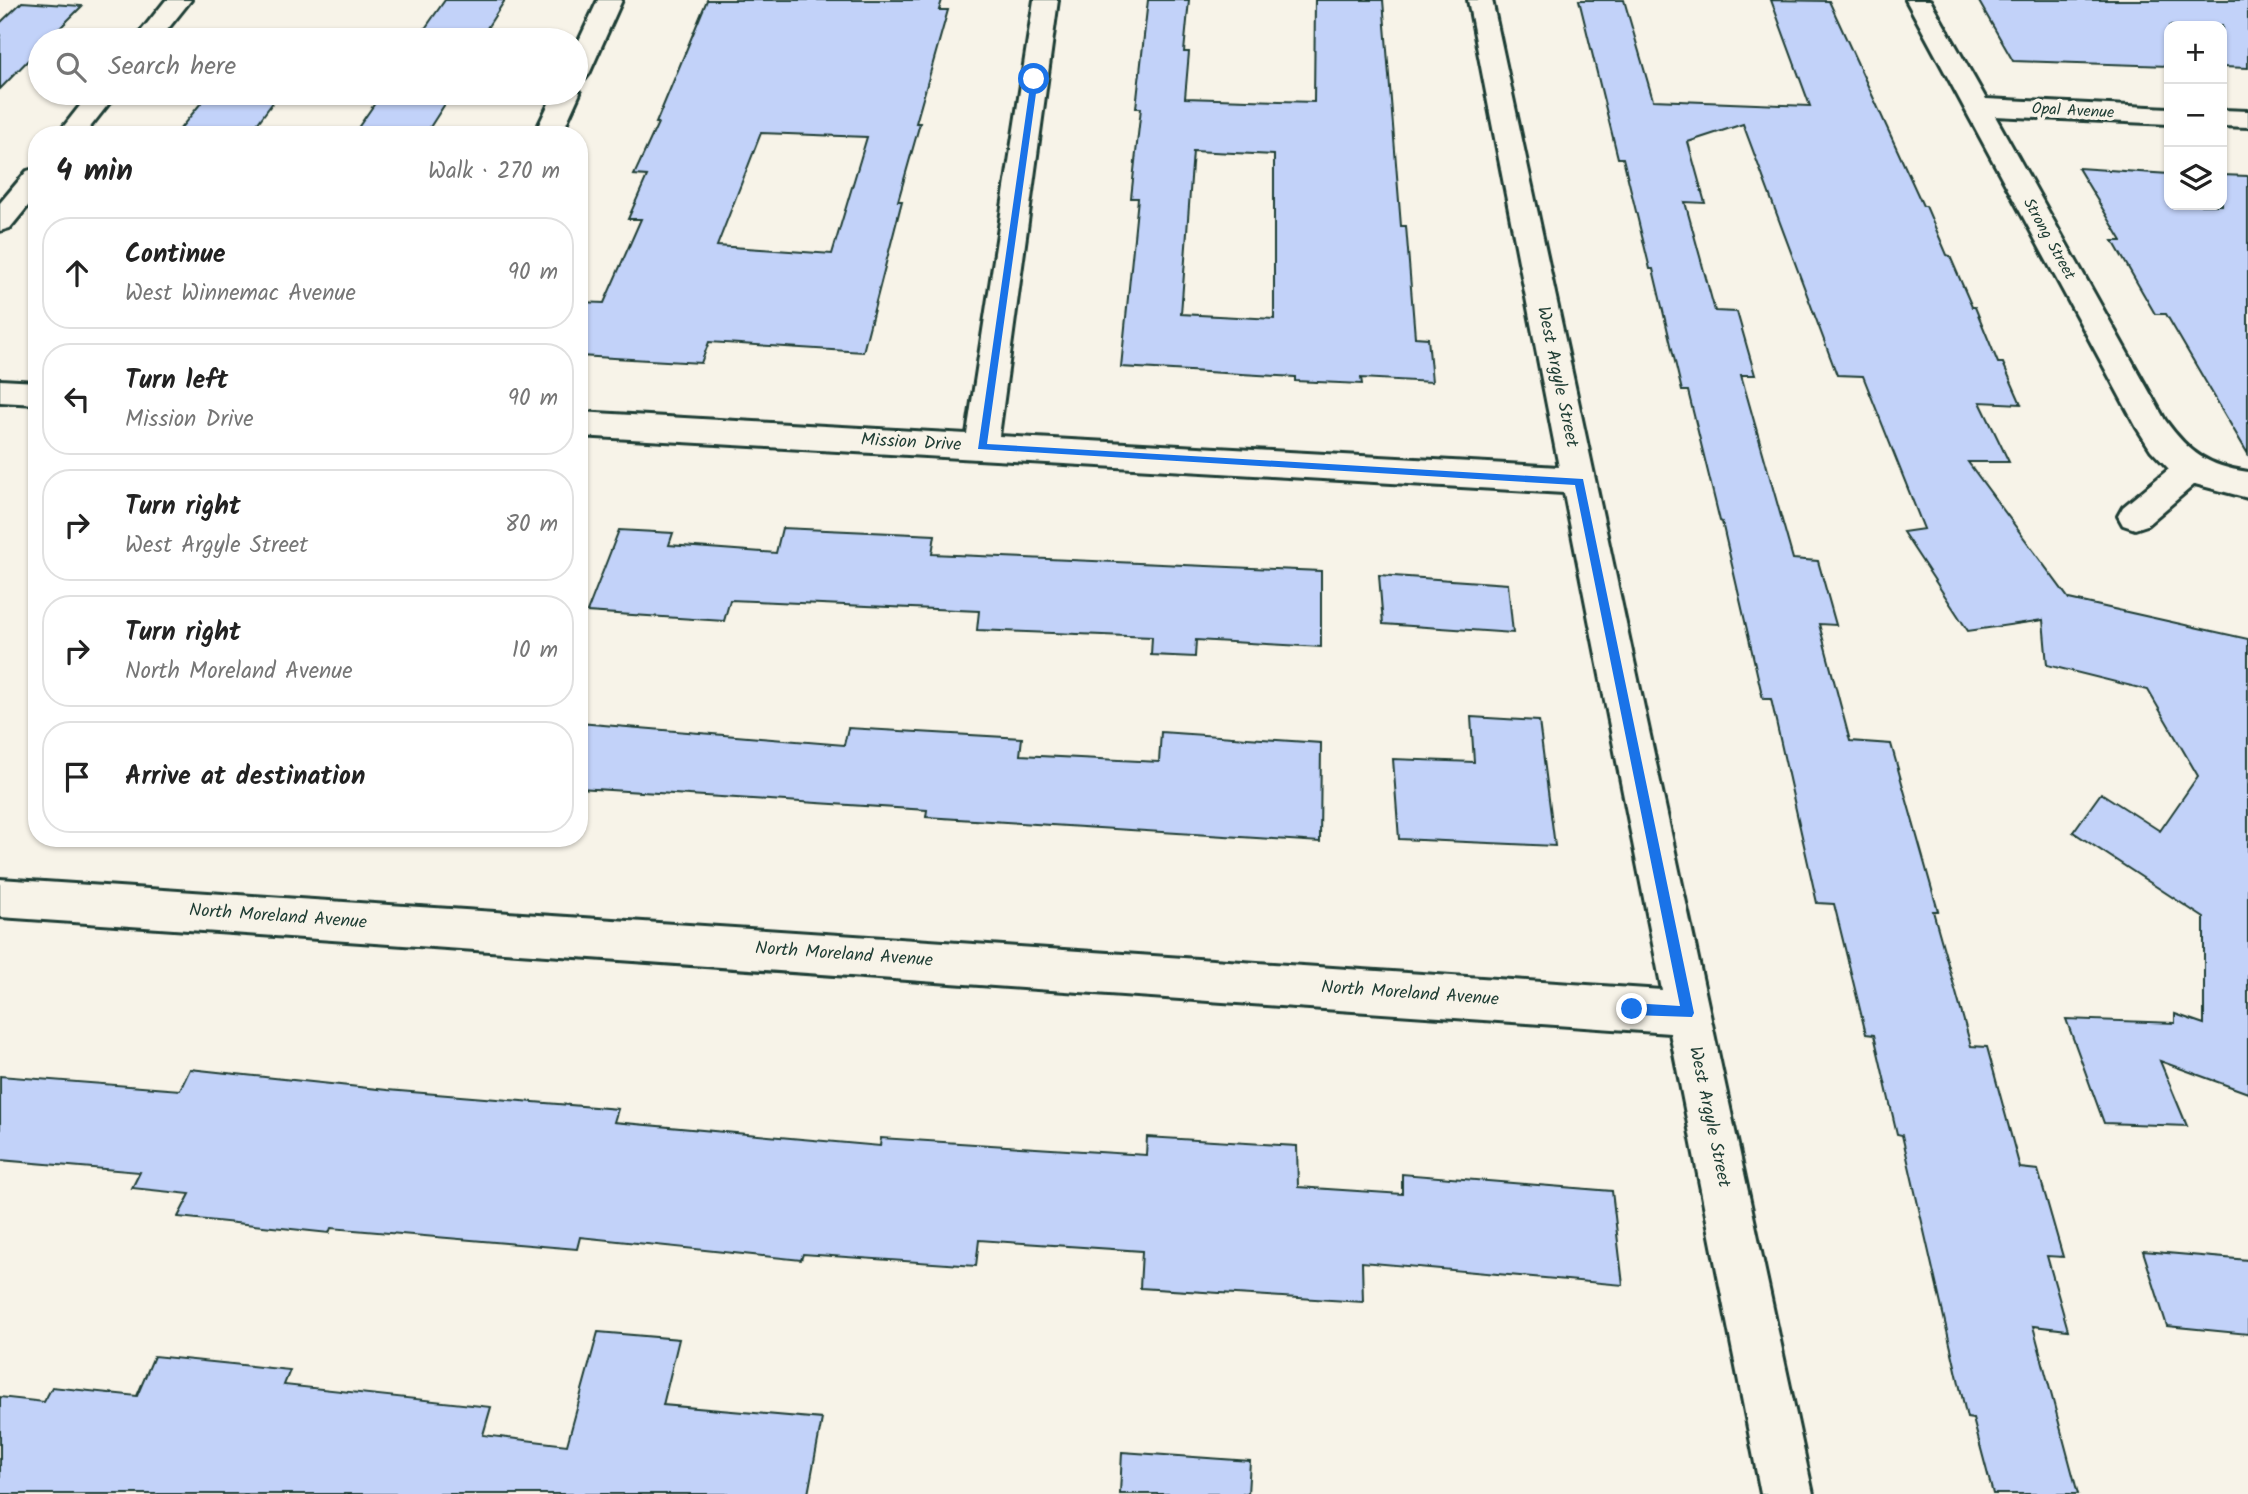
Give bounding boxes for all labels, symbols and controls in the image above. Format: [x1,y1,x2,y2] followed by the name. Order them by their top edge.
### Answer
[2164,21,2227,210] map controls
[2164,21,2227,84] button: +
[28,28,588,105] search box
[108,46,236,88] text: Search here
[52,48,90,86] icon: search
[1018,63,1049,94] route start
[2164,84,2227,147] button: −
[2031,96,2115,126] street label: Opal Avenue
[2164,147,2227,210] button: layers
[56,148,133,196] text: 4 min
[428,154,560,190] text: Walk · 270 m
[2016,193,2082,285] street label: Strong Street
[125,234,226,276] text: Continue
[58,254,96,292] icon: ahead
[508,255,558,291] text: 90 m
[125,276,356,312] text: West Winnemac Avenue
[1528,304,1586,451] street label: West Argyle Street
[125,360,228,402] text: Turn left
[58,380,96,418] icon: left
[508,381,558,417] text: 90 m
[125,402,254,438] text: Mission Drive
[860,426,962,460] street label: Mission Drive
[125,486,241,528] text: Turn right
[58,506,96,544] icon: right
[505,507,558,543] text: 80 m
[125,528,308,564] text: West Argyle Street
[125,612,241,654] text: Turn right
[58,632,96,670] icon: right
[512,633,558,669] text: 10 m
[125,654,353,690] text: North Moreland Avenue
[125,756,365,798] text: Arrive at destination
[58,758,96,796] icon: arrive
[188,896,368,938] street label: North Moreland Avenue
[754,934,934,976] street label: North Moreland Avenue
[1320,973,1500,1015] street label: North Moreland Avenue
[1616,993,1647,1024] route end
[1680,1044,1738,1191] street label: West Argyle Street

